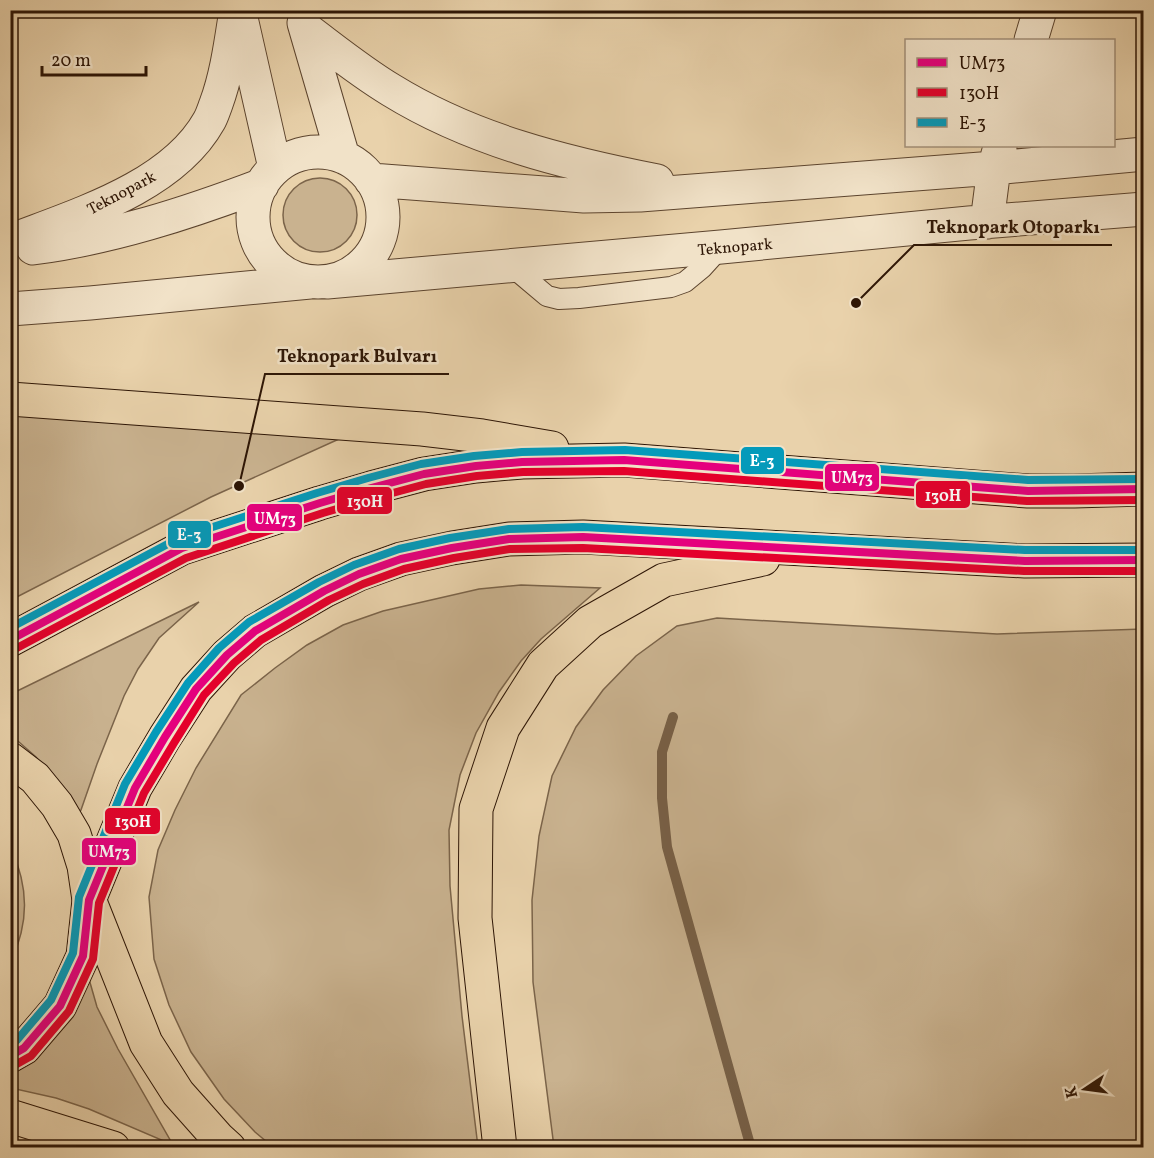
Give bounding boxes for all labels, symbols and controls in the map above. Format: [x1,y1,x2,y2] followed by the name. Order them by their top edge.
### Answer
[42,39,146,77] scale bar
[905,39,1115,147] legend
[51,49,91,74] text: 20 m
[959,52,1005,77] text: UM73
[959,82,999,107] text: 130H
[959,112,986,137] text: E-3
[84,166,161,221] street label: Teknopark
[914,209,1112,245] callout: Teknopark Otoparkı
[926,216,1100,241] text: Teknopark Otoparkı
[697,234,774,262] street label: Teknopark
[265,338,449,374] callout: Teknopark Bulvarı
[277,345,437,370] text: Teknopark Bulvarı
[740,446,785,475] line badge: E-3
[750,451,774,473] text: E-3
[824,463,880,492] line badge: UM73
[831,468,873,490] text: UM73
[915,480,971,509] line badge: 130H
[336,486,393,515] line badge: 130H
[925,486,961,508] text: 130H
[347,492,383,514] text: 130H
[246,503,303,532] line badge: UM73
[254,509,296,531] text: UM73
[167,520,212,549] line badge: E-3
[177,525,201,547] text: E-3
[104,807,161,835] line badge: 130H
[115,812,151,834] text: 130H
[81,837,137,866] line badge: UM73
[88,842,130,864] text: UM73
[1055,1059,1115,1119] north arrow
[1060,1083,1084,1100] text: K

